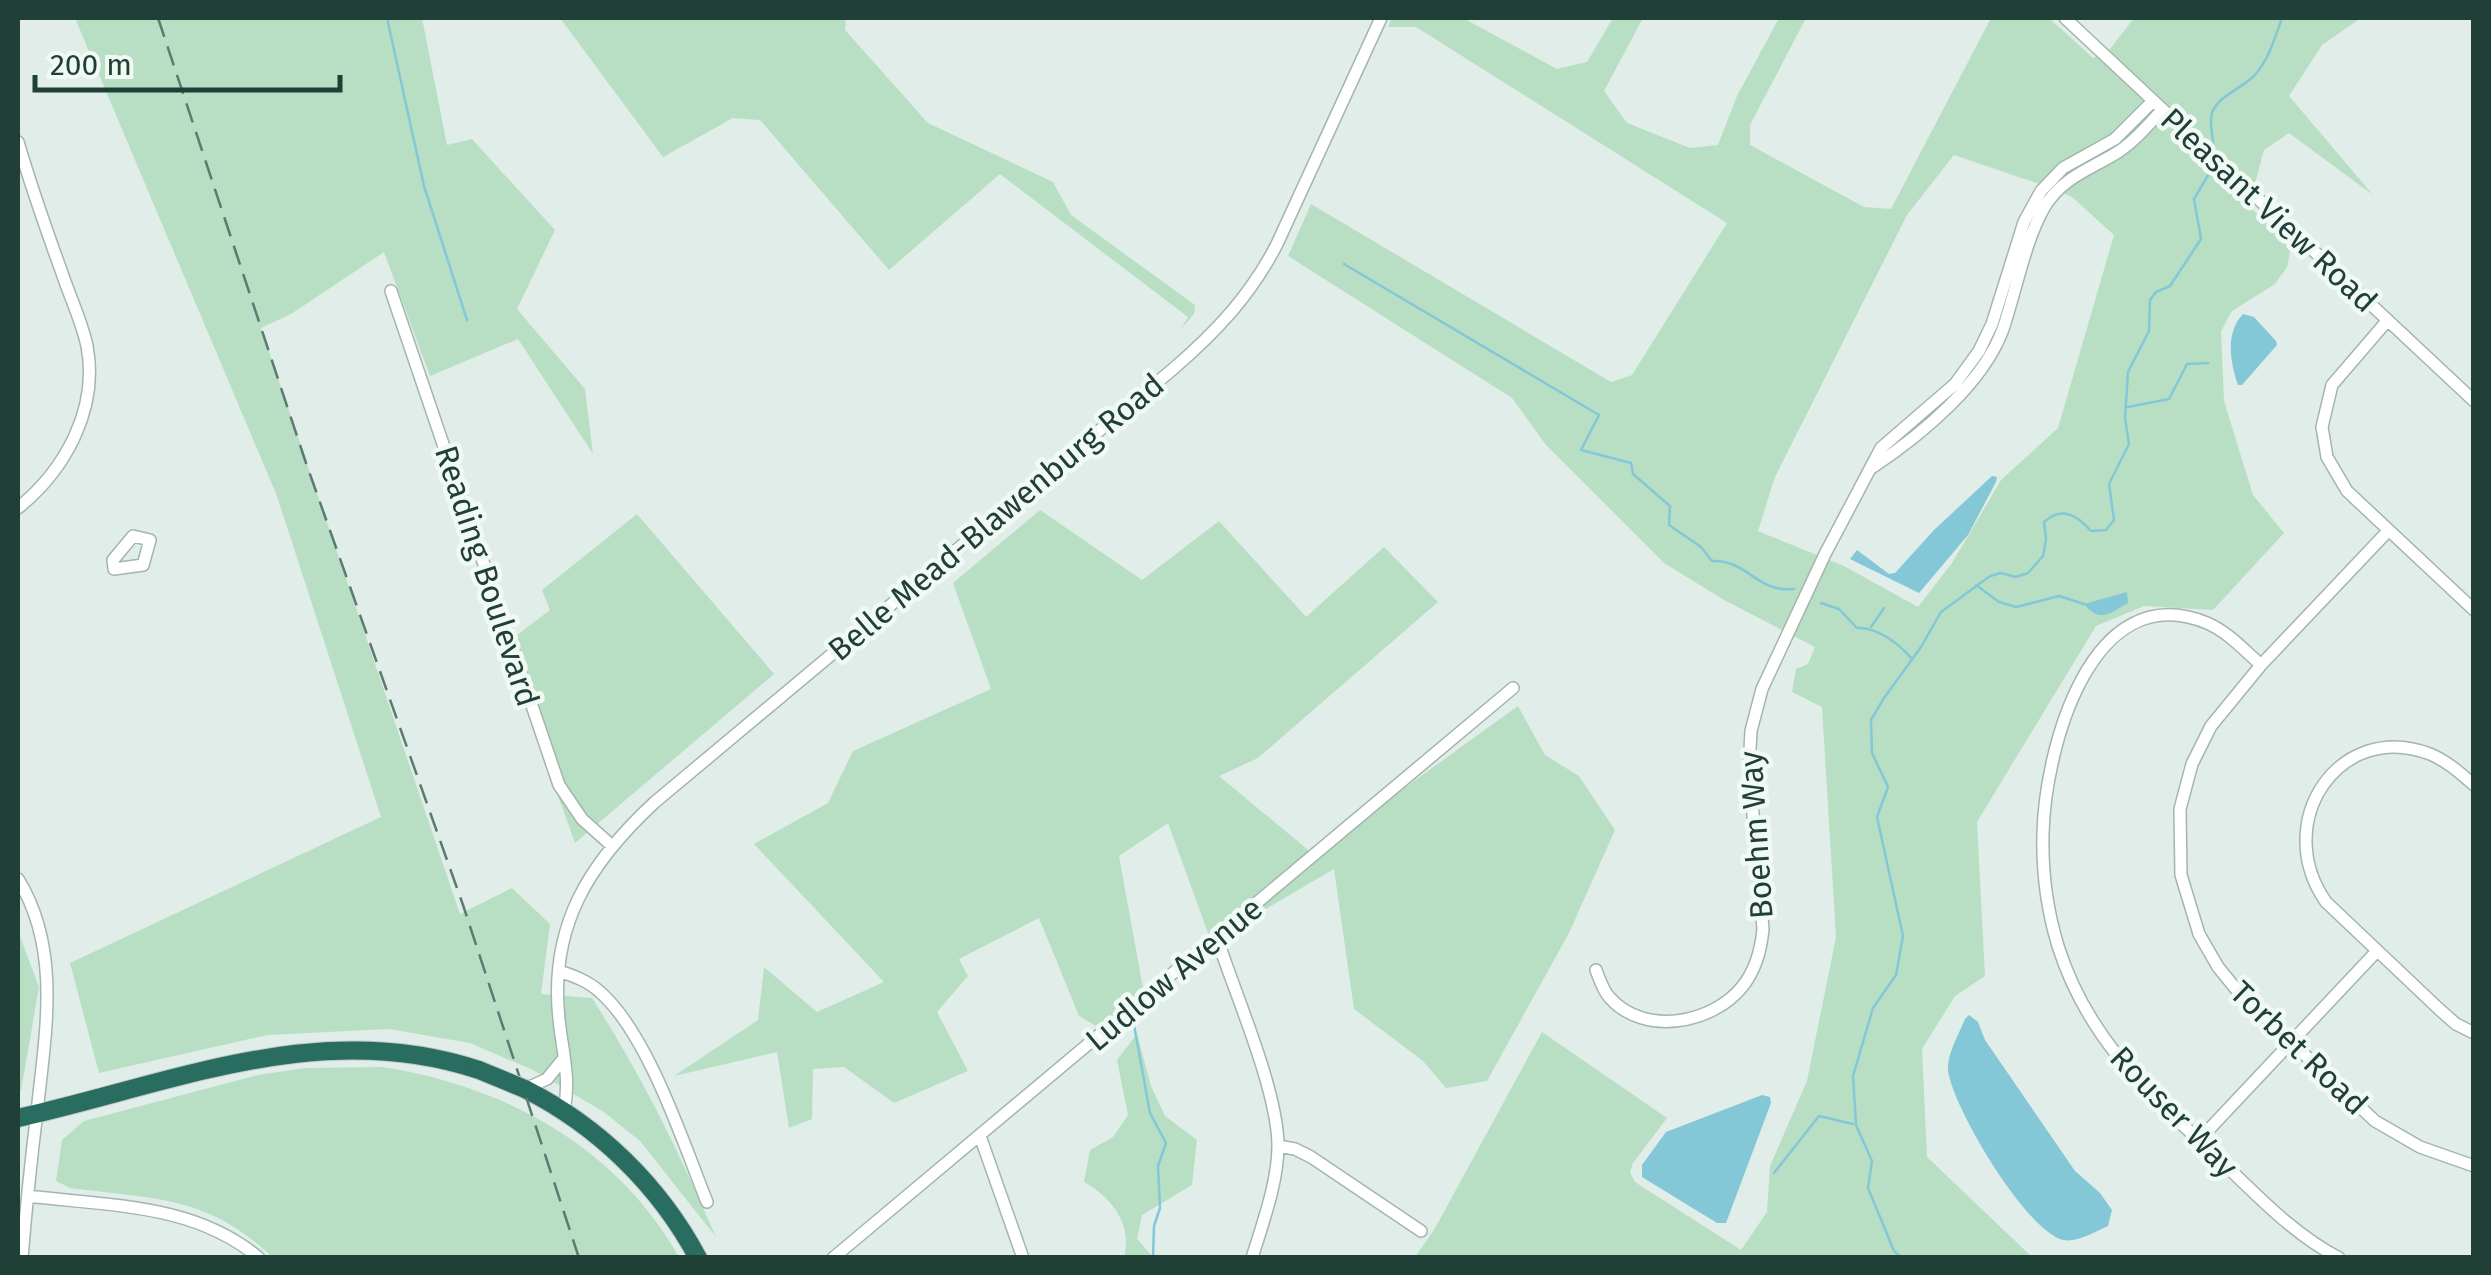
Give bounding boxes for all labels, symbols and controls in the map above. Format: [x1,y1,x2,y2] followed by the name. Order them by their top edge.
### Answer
[35,30,340,92] scale bar
[50,47,132,83] text: 200 m
[2153,100,2385,320] street label: Pleasant View Road
[820,365,1172,669] street label: Belle Mead-Blawenburg Road
[427,441,547,711] street label: Reading Boulevard
[1731,749,1781,920] street label: Boehm Way
[1078,889,1270,1059] street label: Ludlow Avenue
[2222,973,2376,1123] street label: Torbet Road
[2102,1039,2246,1186] street label: Rouser Way

